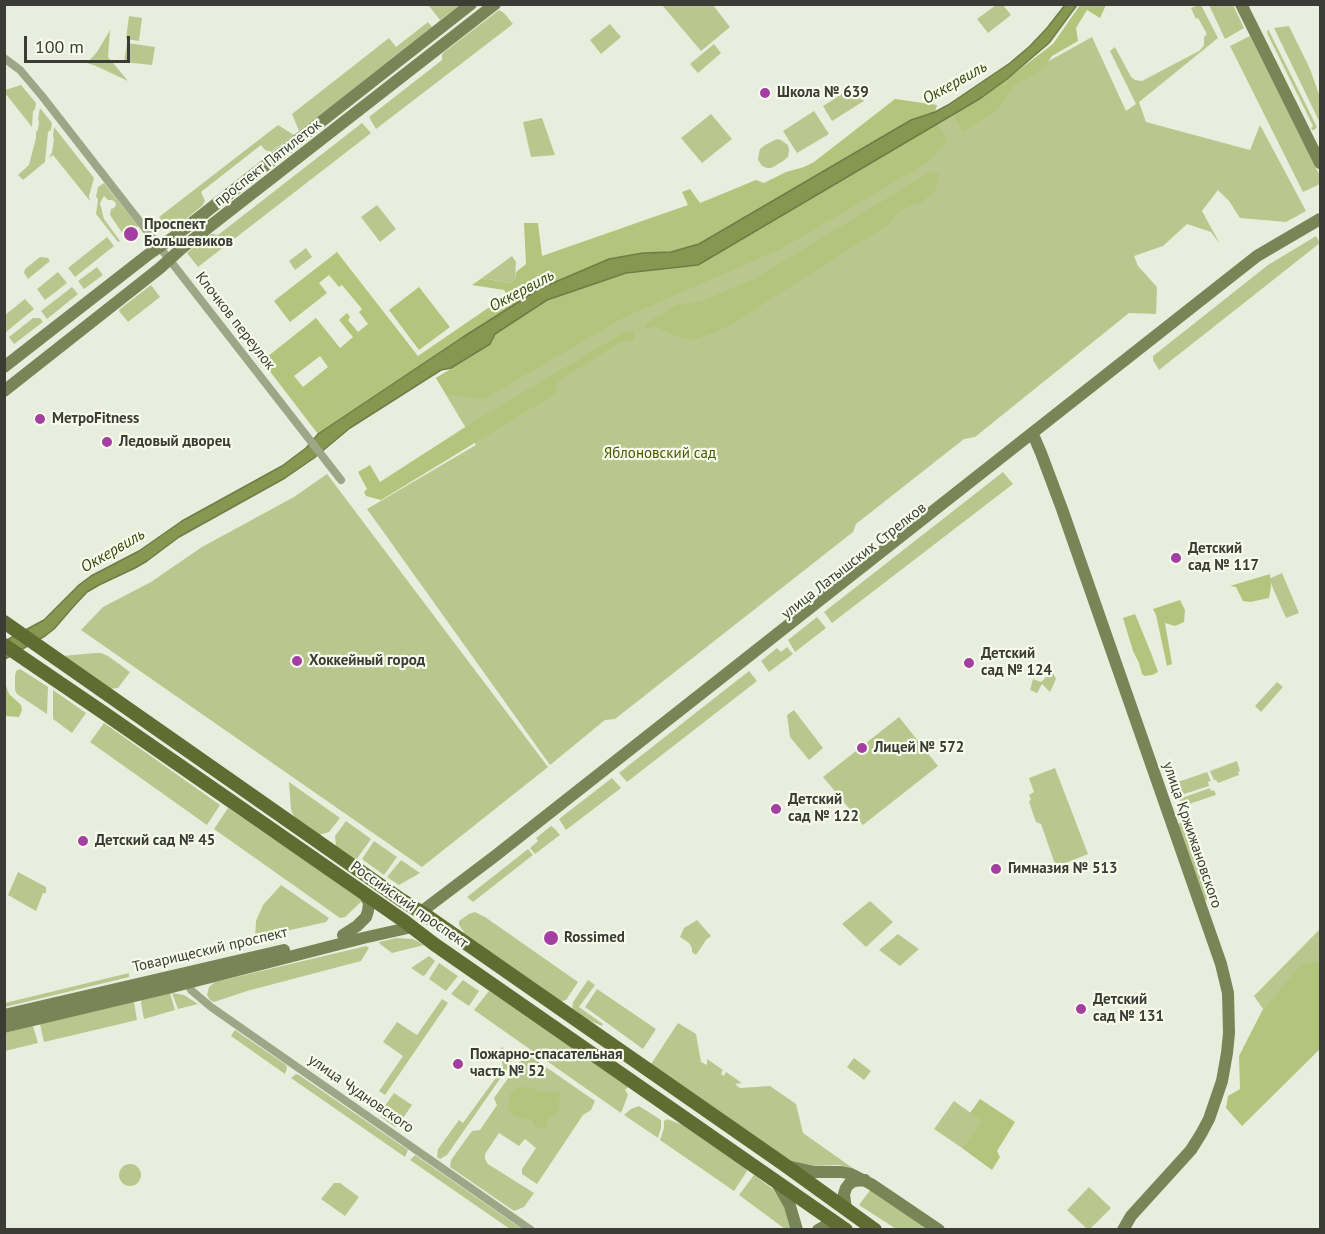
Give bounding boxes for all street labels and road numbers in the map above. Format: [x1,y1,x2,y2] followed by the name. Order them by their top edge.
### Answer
[211,116,325,210] street label: проспект Пятилеток
[191,268,279,374] street label: Клочков переулок
[778,499,930,623] street label: улица Латышских Стрелков
[1158,759,1226,911] street label: улица Кржижановского
[347,858,471,952] street label: Российский проспект
[131,923,289,977] street label: Товарищеский проспект
[305,1051,417,1137] street label: улица Чудновского

